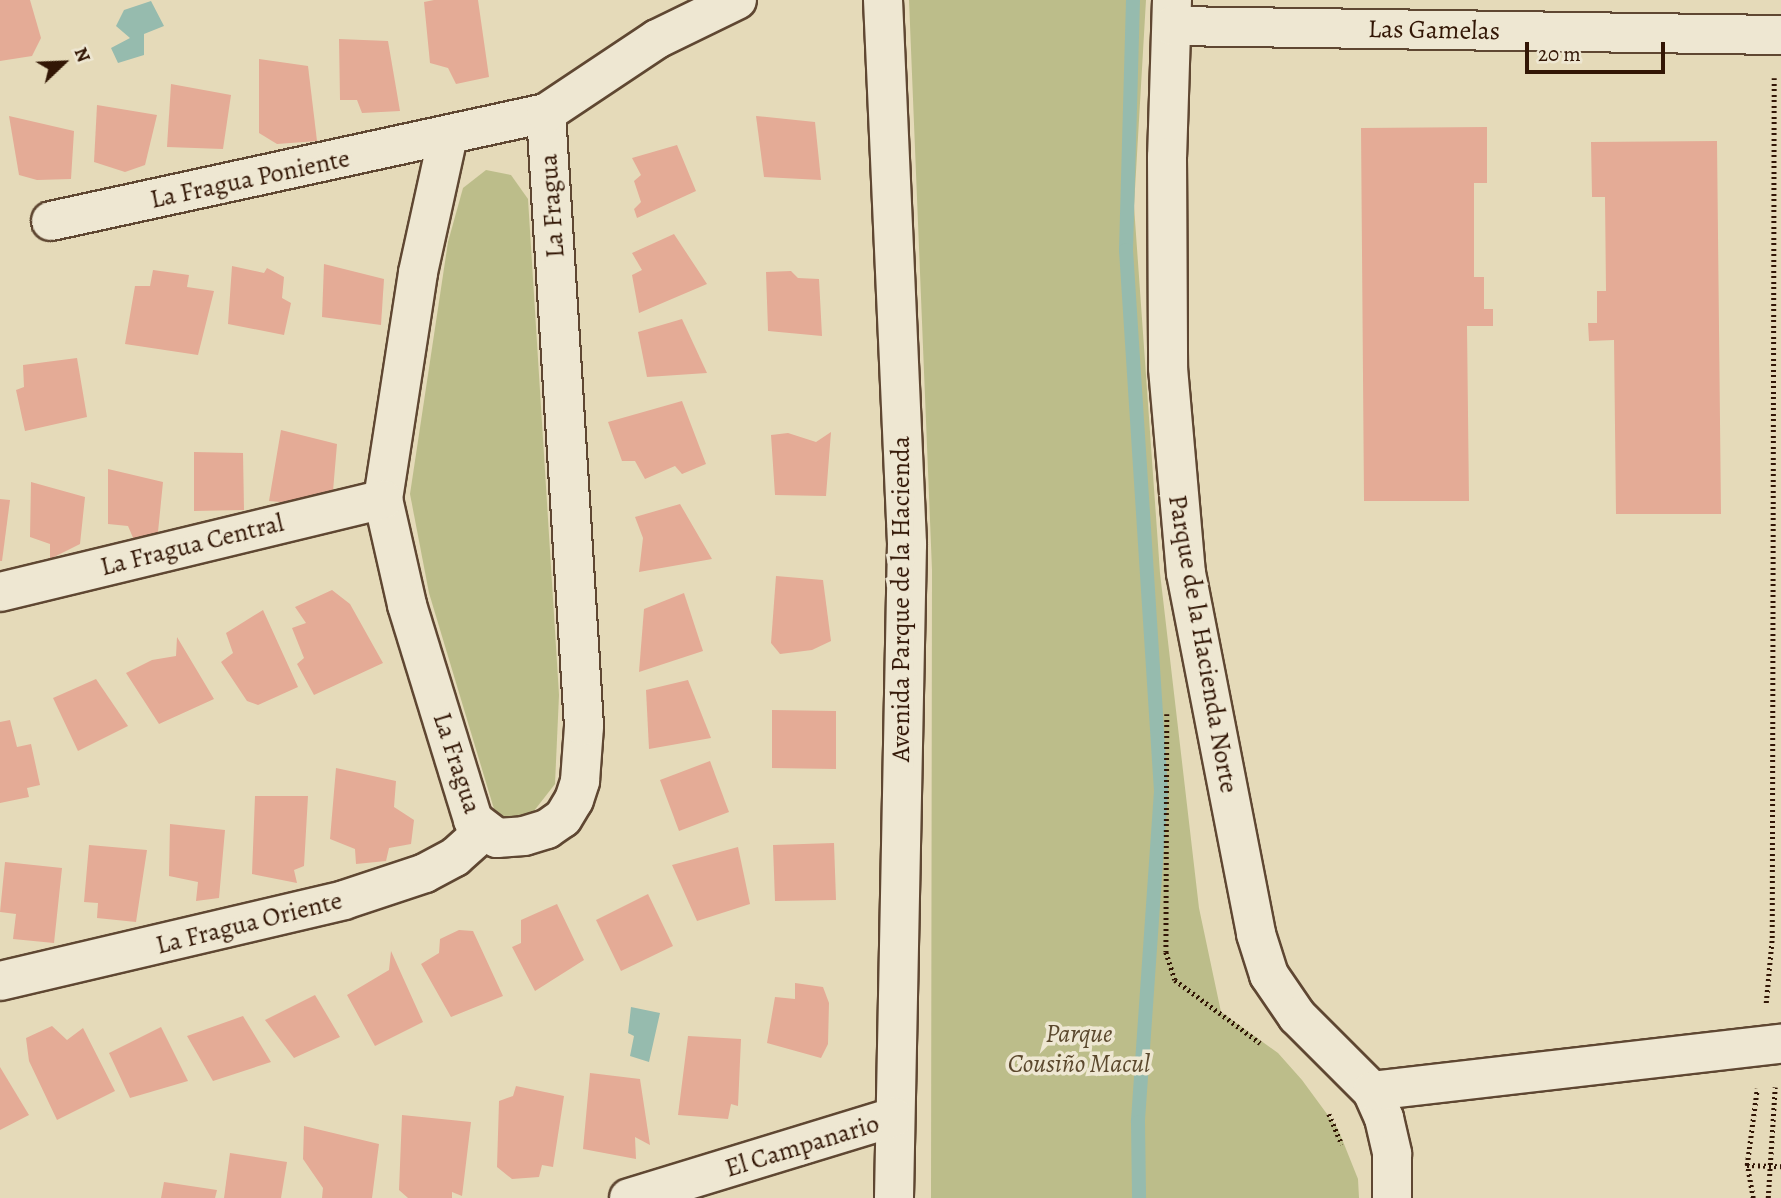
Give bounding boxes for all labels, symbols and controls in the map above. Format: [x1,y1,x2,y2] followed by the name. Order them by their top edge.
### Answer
[1368,13,1500,47] street label: Las Gamelas
[28,28,98,98] north arrow
[1529,28,1669,72] scale bar
[1538,40,1581,68] text: 20 m
[68,43,97,66] text: N
[147,143,353,215] street label: La Fragua Poniente
[533,153,571,259] street label: La Fragua
[885,436,917,762] street label: Avenida Parque de la Hacienda
[1161,492,1245,796] street label: Parque de la Hacienda Norte
[97,507,287,583] street label: La Fragua Central
[426,709,488,817] street label: La Fragua
[153,885,345,961] street label: La Fragua Oriente
[1008,1018,1150,1080] park label: Parque Cousiño Macul
[721,1108,883,1184] street label: El Campanario

